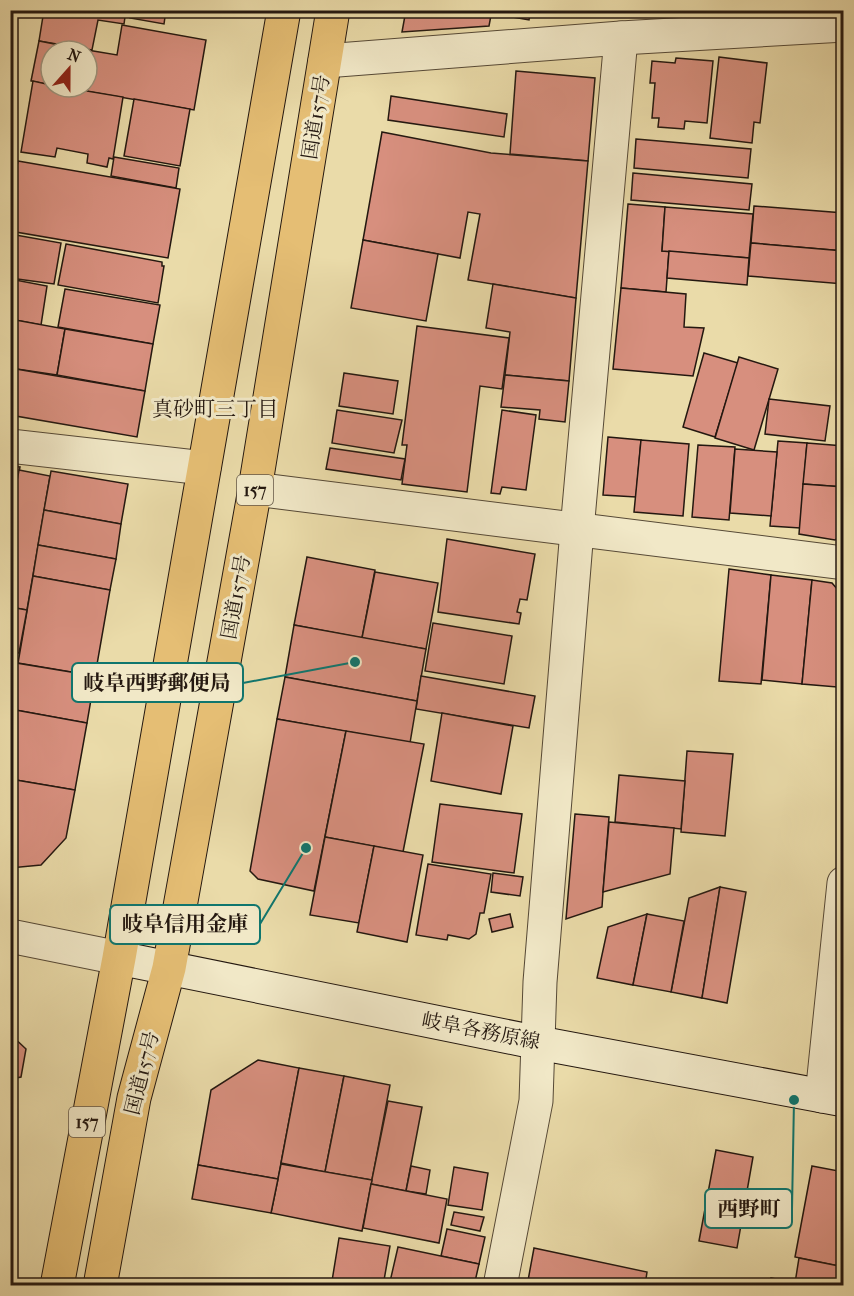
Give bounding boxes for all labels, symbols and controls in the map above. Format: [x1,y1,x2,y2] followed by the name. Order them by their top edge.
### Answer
[39,39,99,99] north arrow
[65,44,84,67] text: N
[298,73,334,161] street label: 国道157号
[152,397,278,421] district label: 真砂町三丁目
[237,475,273,505] road number: 157
[217,553,255,641] street label: 国道157号
[72,663,243,702] callout: 岐阜西野郵便局
[84,671,231,695] text: 岐阜西野郵便局
[110,905,260,944] callout: 岐阜信用金庫
[122,912,248,936] text: 岐阜信用金庫
[420,1008,542,1054] street label: 岐阜各務原線
[121,1029,163,1117] street label: 国道157号
[69,1107,105,1137] road number: 157
[705,1189,792,1228] callout: 西野町
[718,1197,781,1221] text: 西野町

